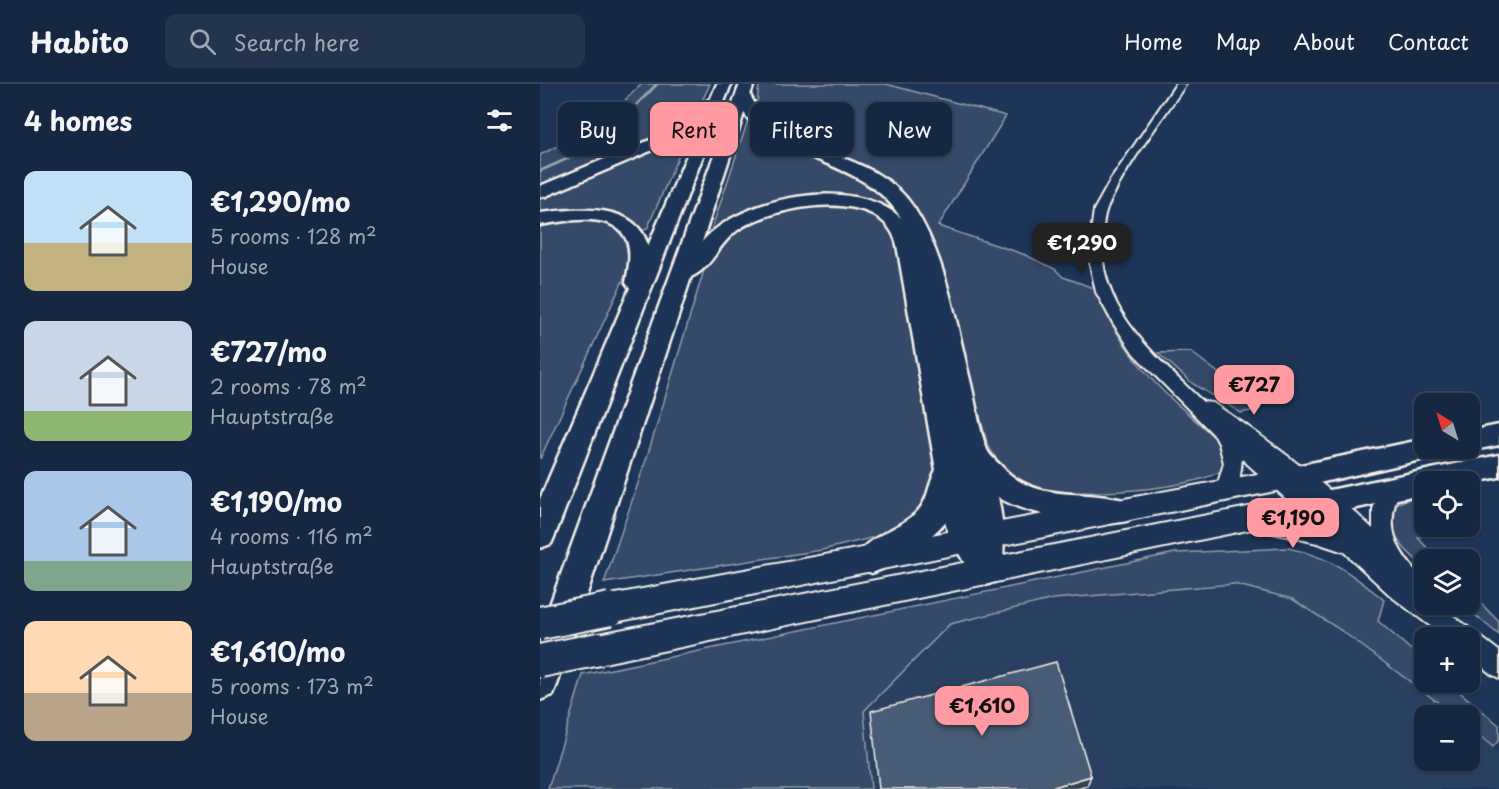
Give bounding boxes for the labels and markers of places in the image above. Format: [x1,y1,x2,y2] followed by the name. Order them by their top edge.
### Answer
[1033,223,1131,274] pin: €1,290
[1218,365,1290,416] pin: €727
[1244,498,1342,549] pin: €1,190
[933,686,1031,737] pin: €1,610

